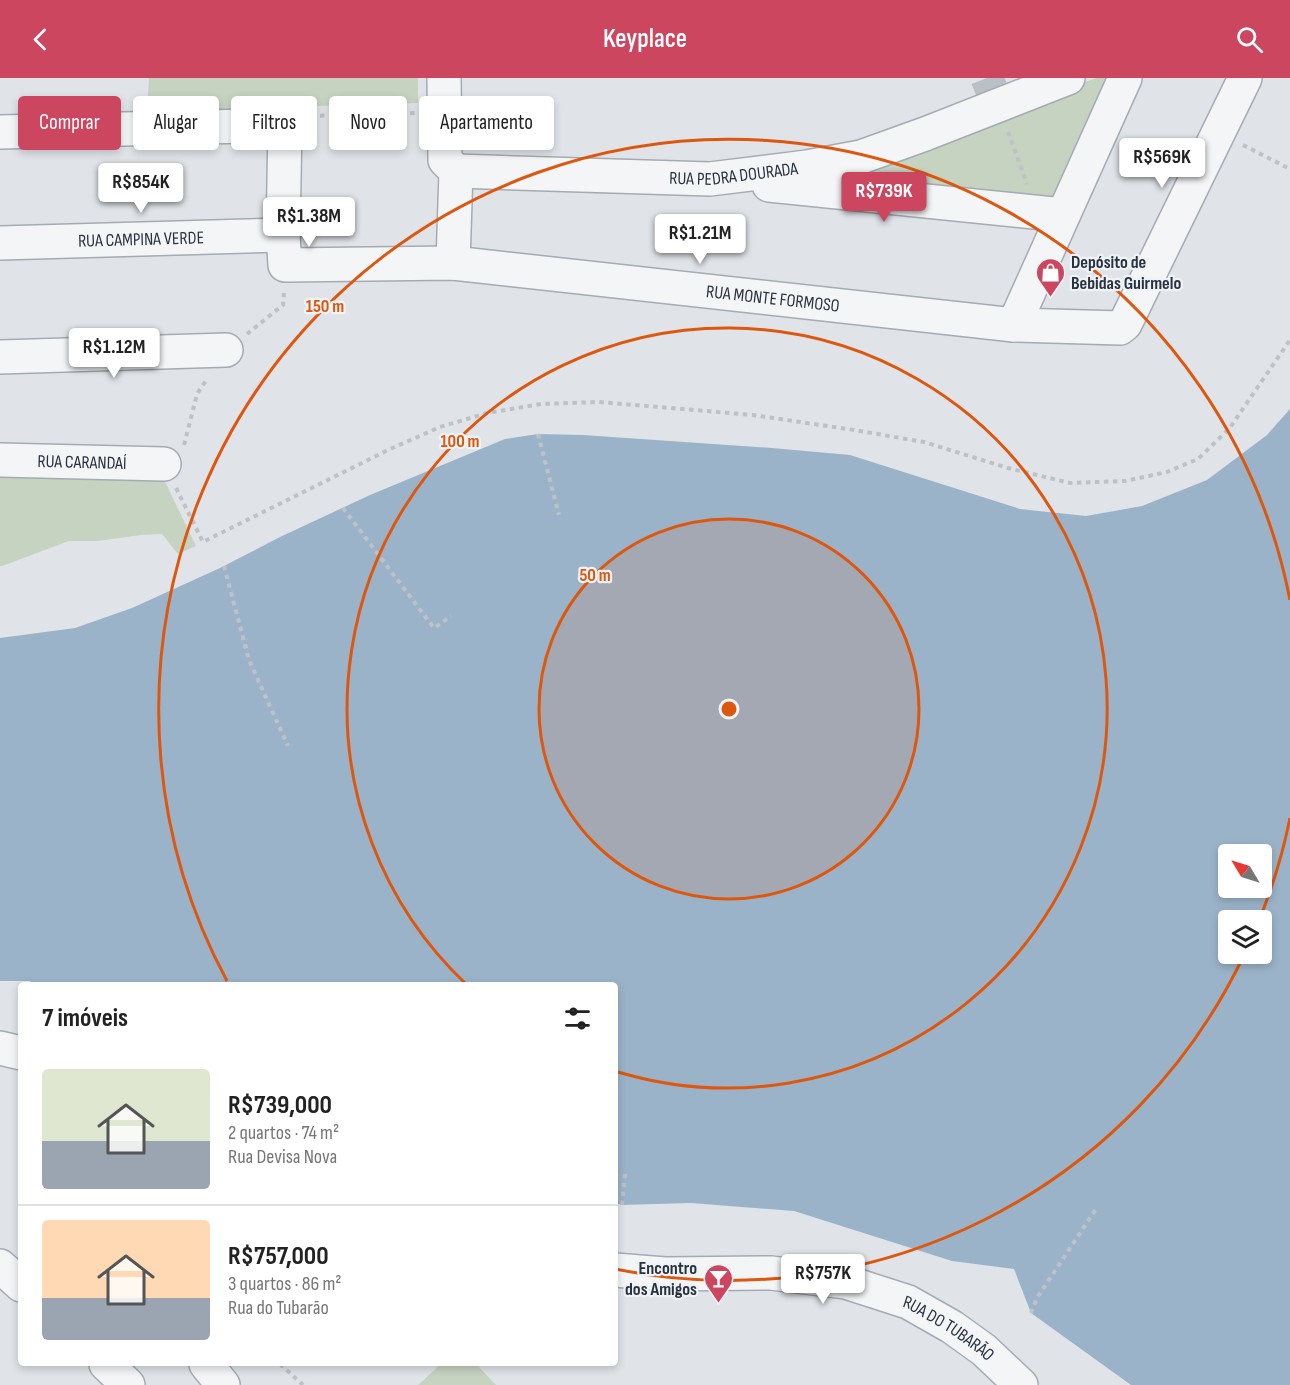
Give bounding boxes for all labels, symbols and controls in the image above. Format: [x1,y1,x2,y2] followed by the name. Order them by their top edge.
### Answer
[24,23,57,56] icon: back
[603,23,687,55] text: Keyplace
[1233,23,1266,56] icon: search
[18,96,121,150] chip: Comprar
[133,96,219,150] chip: Alugar
[231,96,317,150] chip: Filtros
[329,96,407,150] chip: Novo
[419,96,554,150] chip: Apartamento
[1113,138,1211,189] pin: R$569K
[1133,145,1191,169] text: R$569K
[669,158,799,190] street label: RUA PEDRA DOURADA
[92,163,190,214] pin: R$854K
[112,170,170,194] text: R$854K
[835,172,933,223] pin: R$739K
[855,179,913,203] text: R$739K
[254,197,364,248] pin: R$1.38M
[277,204,341,228] text: R$1.38M
[645,214,755,265] pin: R$1.21M
[669,221,731,245] text: R$1.21M
[78,227,204,251] street label: RUA CAMPINA VERDE
[1071,252,1181,294] place label: Depósito de Bebidas Guirmelo
[1034,256,1066,298] shop icon: Depósito de Bebidas Guirmelo
[705,281,841,316] street label: RUA MONTE FORMOSO
[306,296,344,317] text: 150 m
[59,328,169,379] pin: R$1.12M
[83,335,145,359] text: R$1.12M
[441,431,480,452] text: 100 m
[37,450,127,474] street label: RUA CARANDAÍ
[579,565,611,586] text: 50 m
[719,699,739,719] centre of rings
[1218,844,1272,898] north arrow
[1218,844,1272,964] map controls
[1218,910,1272,964] button: layers
[561,1002,594,1035] icon: filters
[42,1003,128,1034] text: 7 imóveis
[228,1090,332,1121] text: R$739,000
[90,1093,162,1165] icon: home
[228,1121,339,1145] text: 2 quartos · 74 m²
[228,1145,337,1169] text: Rua Devisa Nova
[228,1241,329,1272] text: R$757,000
[90,1244,162,1316] icon: home
[774,1254,872,1305] pin: R$757K
[625,1258,697,1300] place label: Encontro dos Amigos
[795,1261,851,1285] text: R$757K
[702,1262,734,1304] bar icon: Encontro dos Amigos
[228,1272,341,1296] text: 3 quartos · 86 m²
[901,1291,999,1365] street label: RUA DO TUBARÃO
[228,1296,329,1320] text: Rua do Tubarão

